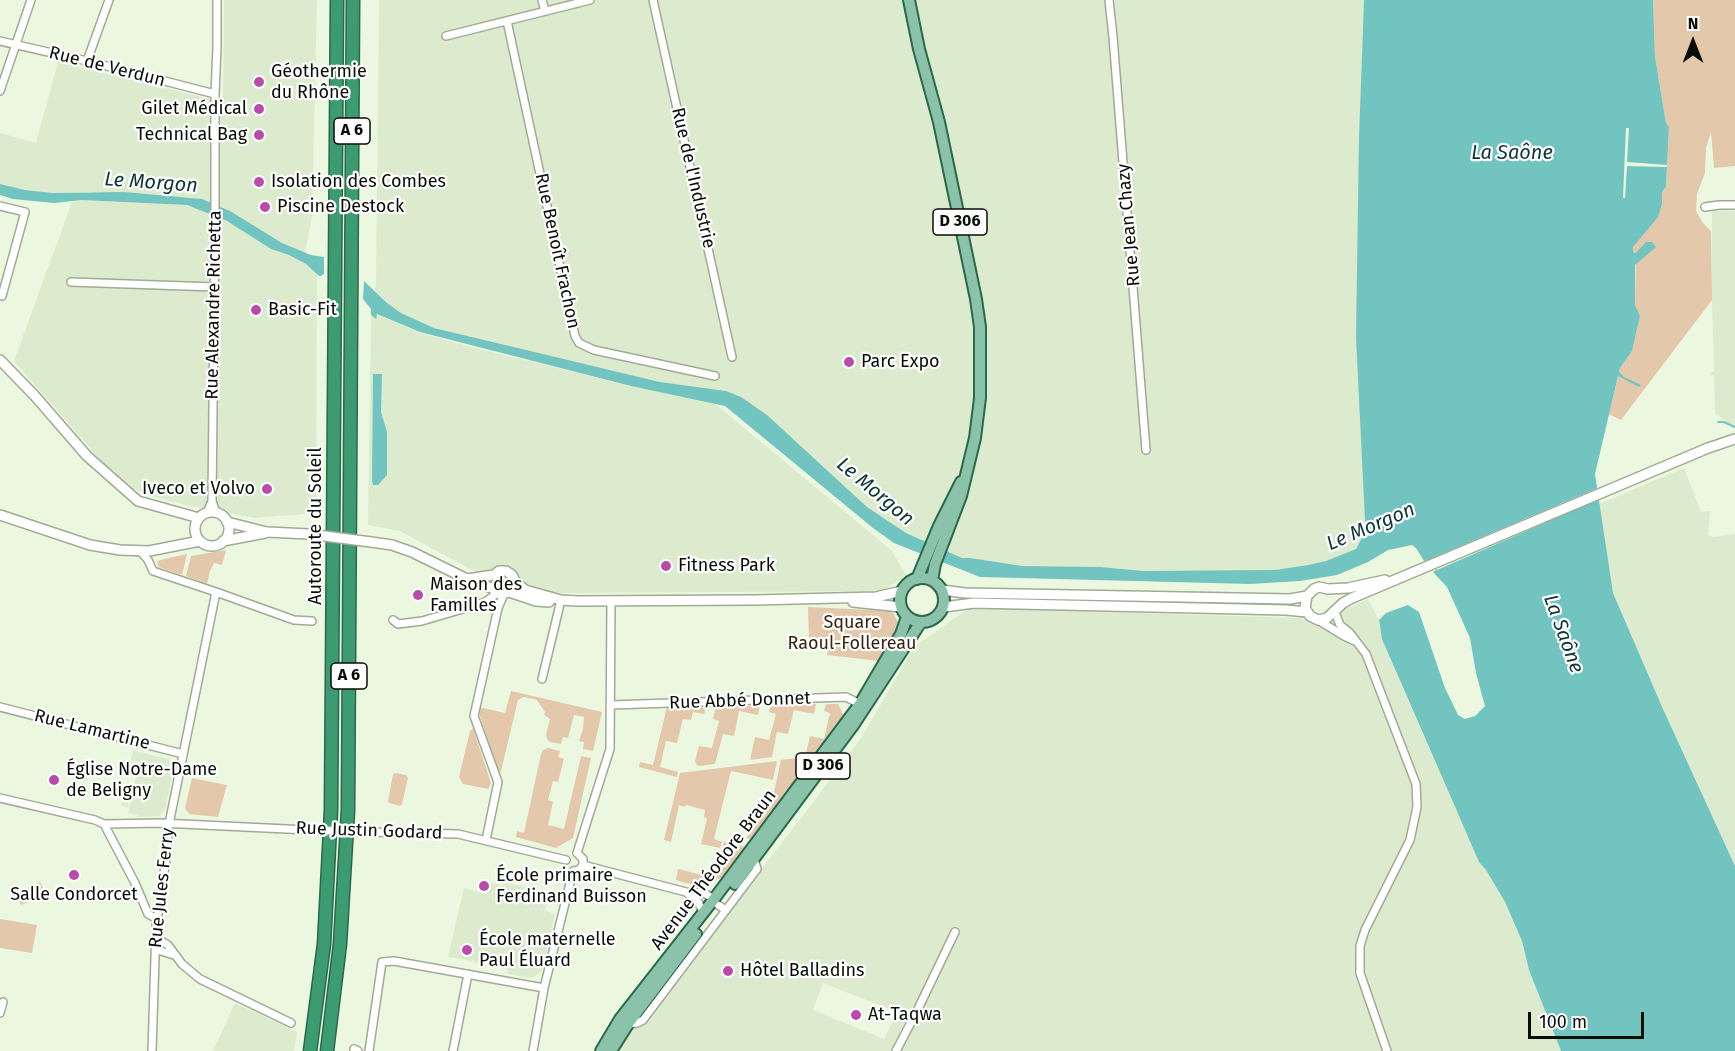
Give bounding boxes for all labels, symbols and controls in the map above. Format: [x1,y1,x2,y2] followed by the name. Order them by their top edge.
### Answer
[1663,12,1723,72] north arrow
[1688,14,1698,33] text: N
[47,42,167,92] street label: Rue de Verdun
[271,61,367,104] place label: Géothermie du Rhône
[252,75,266,89] marker: Géothermie du Rhône
[141,98,247,120] place label: Gilet Médical
[252,102,266,116] marker: Gilet Médical
[666,105,720,251] street label: Rue de l'Industrie
[334,118,370,144] road number: A 6
[136,124,247,146] place label: Technical Bag
[252,128,266,142] marker: Technical Bag
[1471,141,1553,165] water label: La Saône
[1113,163,1145,287] street label: Rue Jean Chazy
[103,168,199,198] water label: Le Morgon
[271,171,446,193] place label: Isolation des Combes
[530,171,584,331] street label: Rue Benoît Frachon
[252,175,266,189] marker: Isolation des Combes
[277,196,404,218] place label: Piscine Destock
[258,200,272,214] marker: Piscine Destock
[933,209,987,235] road number: D 306
[202,210,226,400] street label: Rue Alexandre Richetta
[268,299,337,321] place label: Basic-Fit
[249,303,263,317] marker: Basic-Fit
[861,351,940,373] place label: Parc Expo
[842,355,856,369] marker: Parc Expo
[305,447,327,605] street label: Autoroute du Soleil
[831,453,919,531] water label: Le Morgon
[142,478,255,500] place label: Iveco et Volvo
[260,482,274,496] marker: Iveco et Volvo
[1323,498,1419,556] water label: Le Morgon
[678,555,775,577] place label: Fitness Park
[659,559,673,573] marker: Fitness Park
[430,574,522,616] place label: Maison des Familles
[411,588,425,602] marker: Maison des Familles
[1538,592,1588,676] water label: La Saône
[787,612,917,654] park label: Square Raoul-Follereau
[331,663,367,689] road number: A 6
[669,688,811,714] street label: Rue Abbé Donnet
[32,705,152,755] street label: Rue Lamartine
[796,753,850,779] road number: D 306
[66,759,217,802] place label: Église Notre-Dame de Beligny
[47,773,61,787] marker: Église Notre-Dame de Beligny
[647,786,781,954] street label: Avenue Théodore Braun
[295,818,443,844] street label: Rue Justin Godard
[145,827,179,949] street label: Rue Jules Ferry
[496,865,647,908] place label: École primaire Ferdinand Buisson
[67,868,81,882] marker: Salle Condorcet
[477,879,491,893] marker: École primaire Ferdinand Buisson
[10,884,138,906] place label: Salle Condorcet
[479,929,616,972] place label: École maternelle Paul Éluard
[460,943,474,957] marker: École maternelle Paul Éluard
[740,960,864,982] place label: Hôtel Balladins
[721,964,735,978] marker: Hôtel Balladins
[1531,1000,1646,1038] scale bar
[868,1004,942,1026] place label: At-Taqwa
[849,1008,863,1022] marker: At-Taqwa
[1539,1011,1587,1033] text: 100 m

